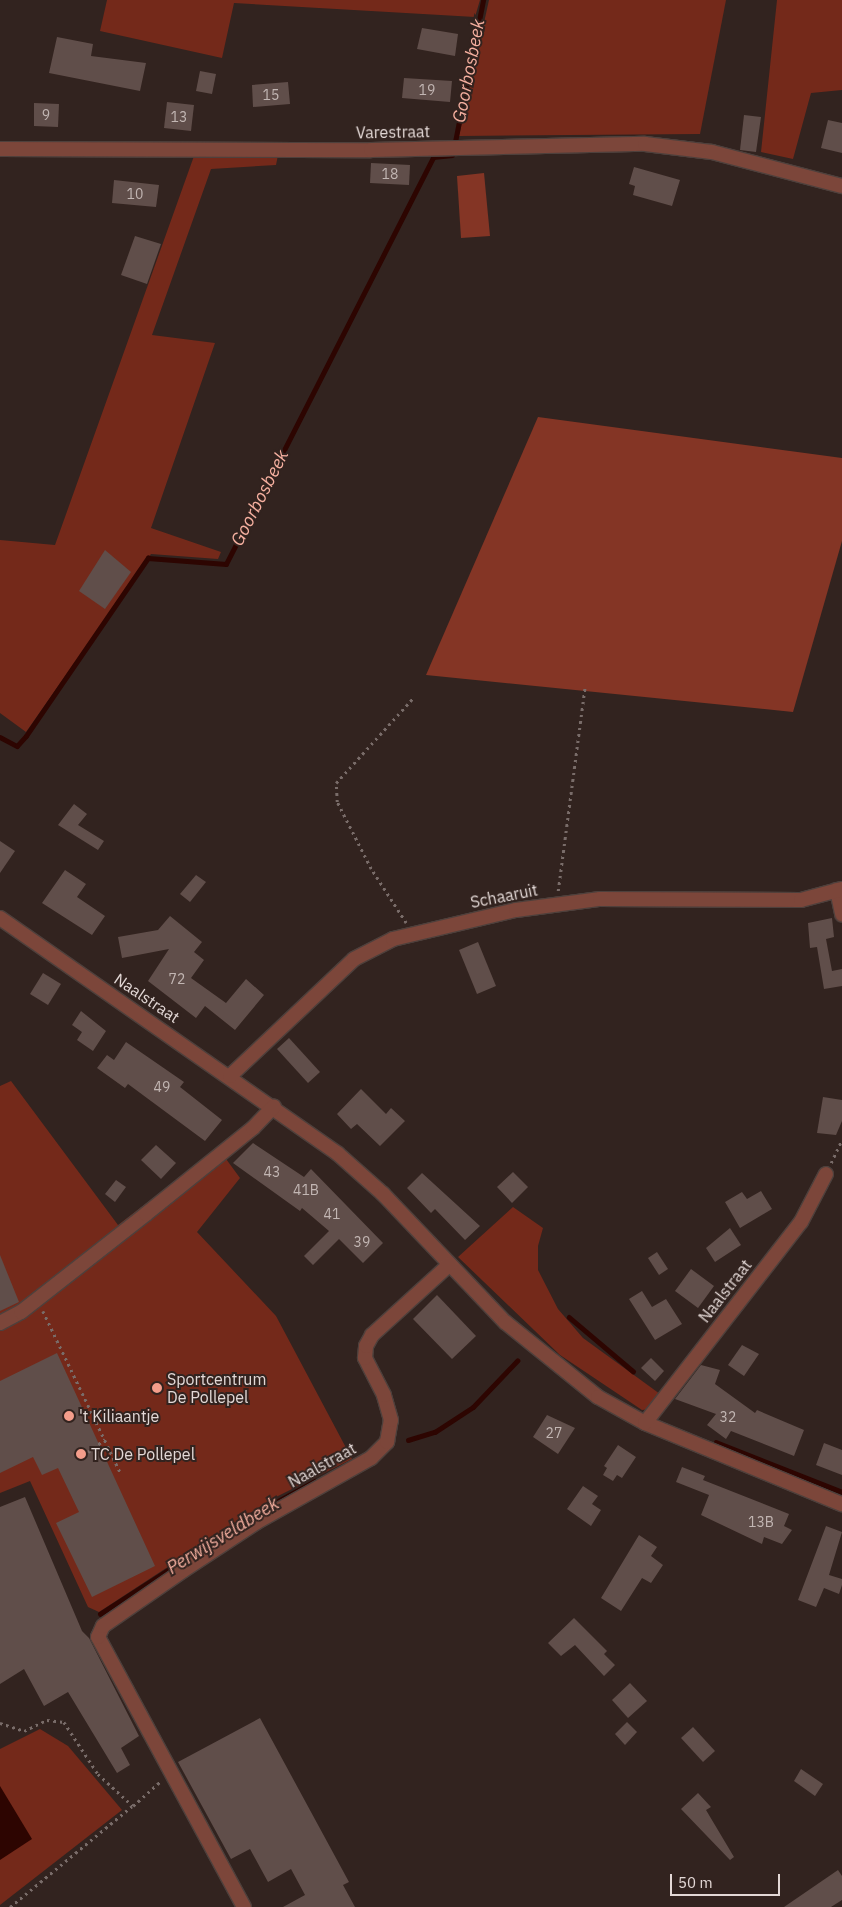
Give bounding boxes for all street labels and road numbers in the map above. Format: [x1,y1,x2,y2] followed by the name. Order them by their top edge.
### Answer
[356,122,430,142] street label: Varestraat
[469,880,539,912] street label: Schaaruit
[111,969,183,1027] street label: Naalstraat
[694,1256,756,1326] street label: Naalstraat
[285,1439,359,1491] street label: Naalstraat

